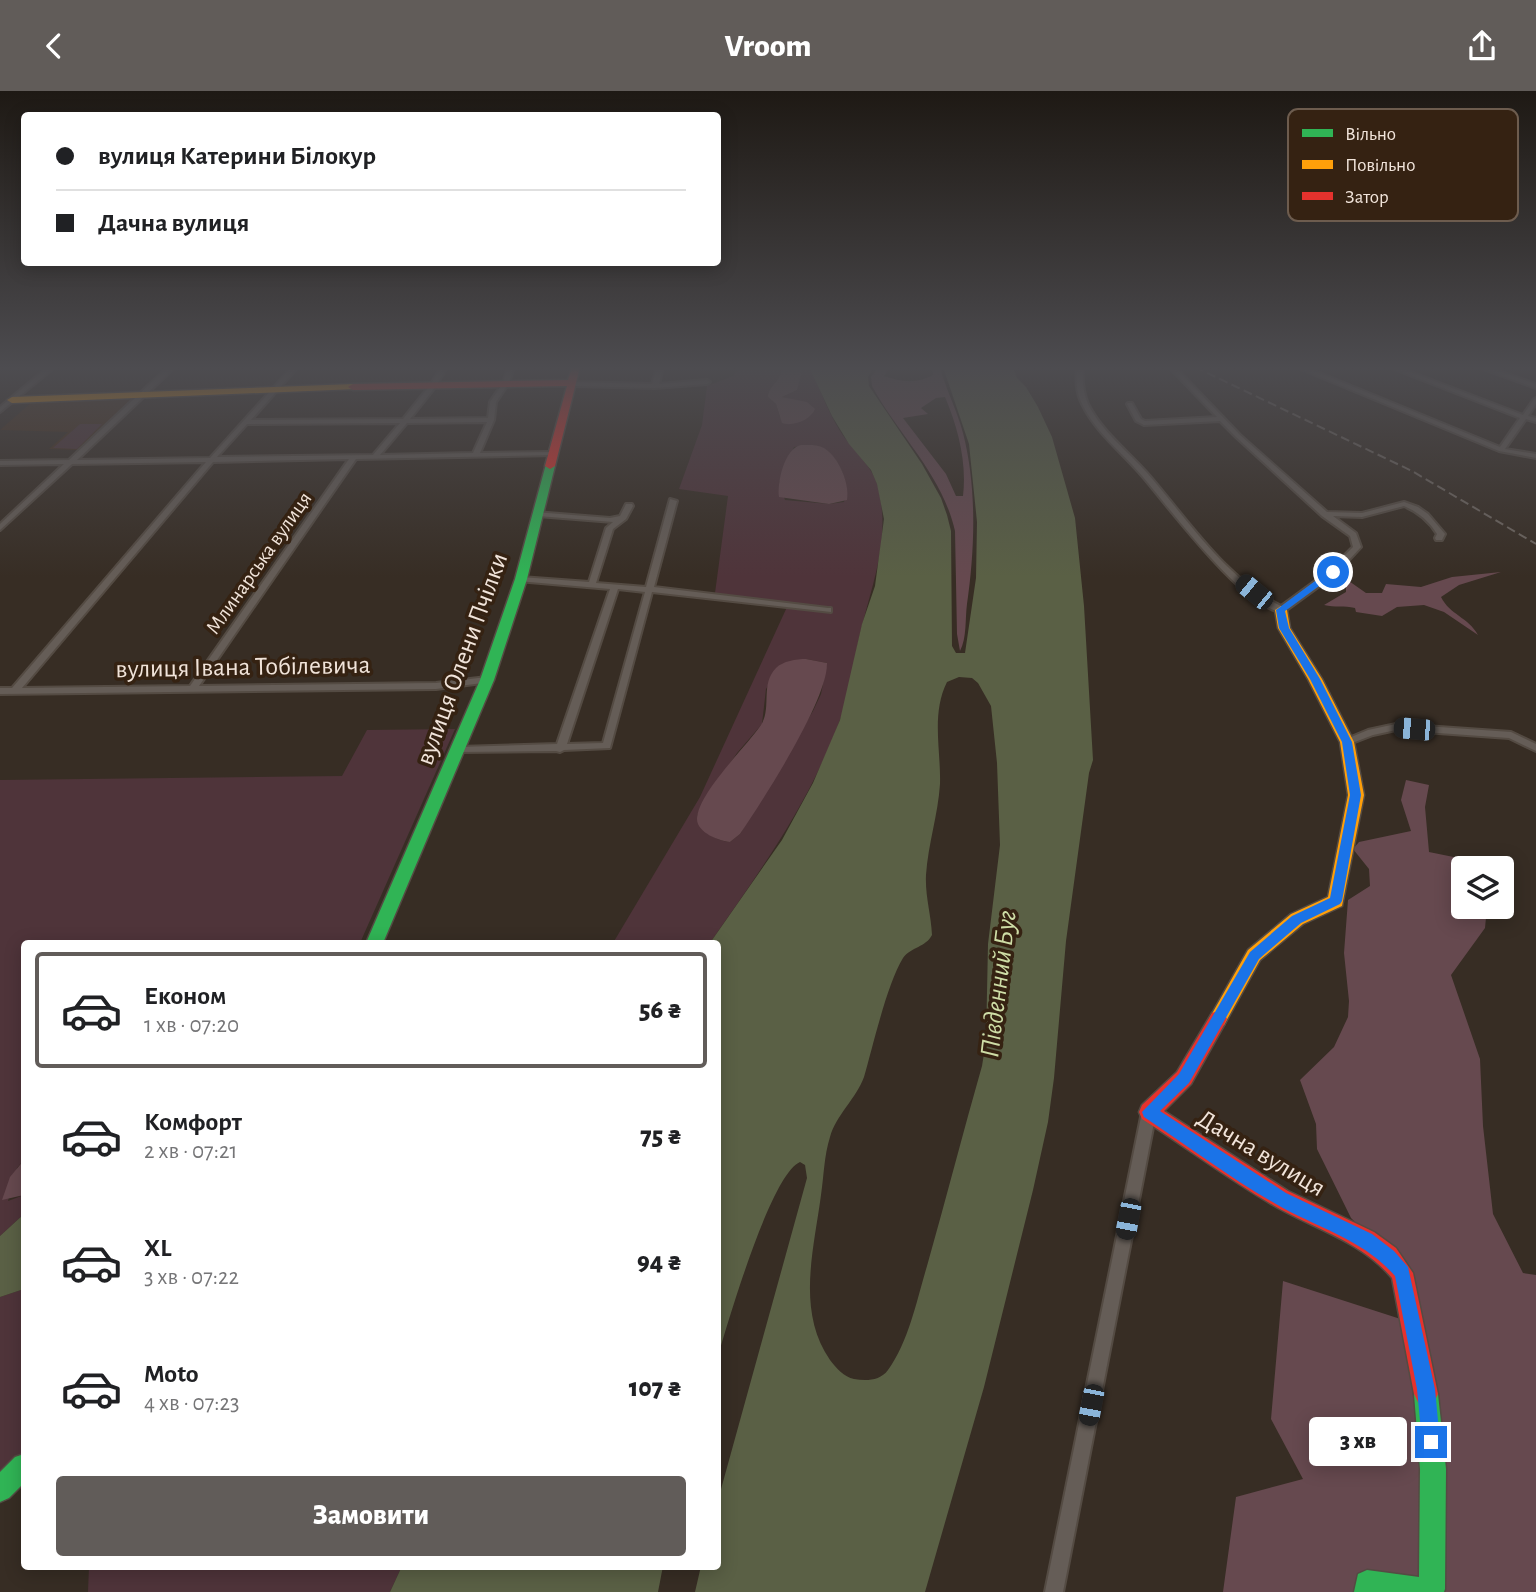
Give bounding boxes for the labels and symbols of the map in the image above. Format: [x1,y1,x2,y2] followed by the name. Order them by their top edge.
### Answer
[1288,109,1518,221] legend
[1345,125,1396,144] text: Вільно
[1345,156,1415,175] text: Повільно
[1345,188,1389,207] text: Затор
[202,488,316,638] street label: Млинарська вулиця
[412,549,512,769] street label: вулиця Олени Пчілки
[1317,556,1349,588] route start
[1232,571,1277,613] car
[115,652,371,682] street label: вулиця Івана Тобілевича
[1393,717,1436,741] car
[976,909,1022,1059] water label: Південний Буг
[1192,1105,1330,1201] street label: Дачна вулиця
[1114,1196,1143,1242] car
[1077,1382,1106,1428] car
[1308,1417,1406,1467] callout: 3 хв
[1415,1426,1447,1458] route end

